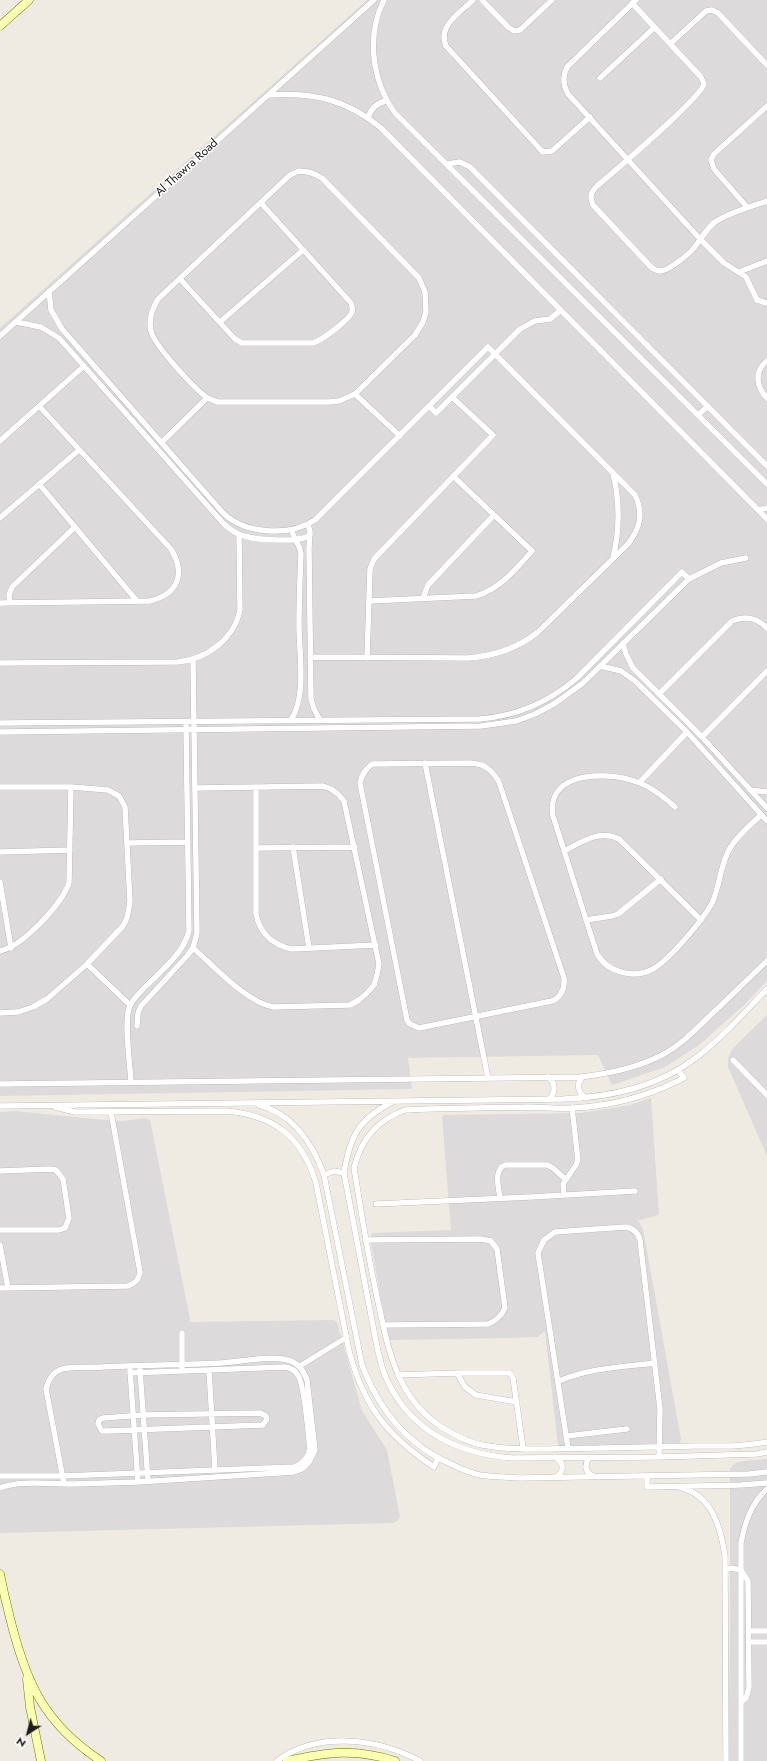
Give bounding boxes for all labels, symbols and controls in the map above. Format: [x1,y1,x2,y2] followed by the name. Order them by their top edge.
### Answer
[153,136,221,200] street label: Al Thawra Road
[8,1713,48,1753] north arrow
[13,1734,29,1752] text: N

